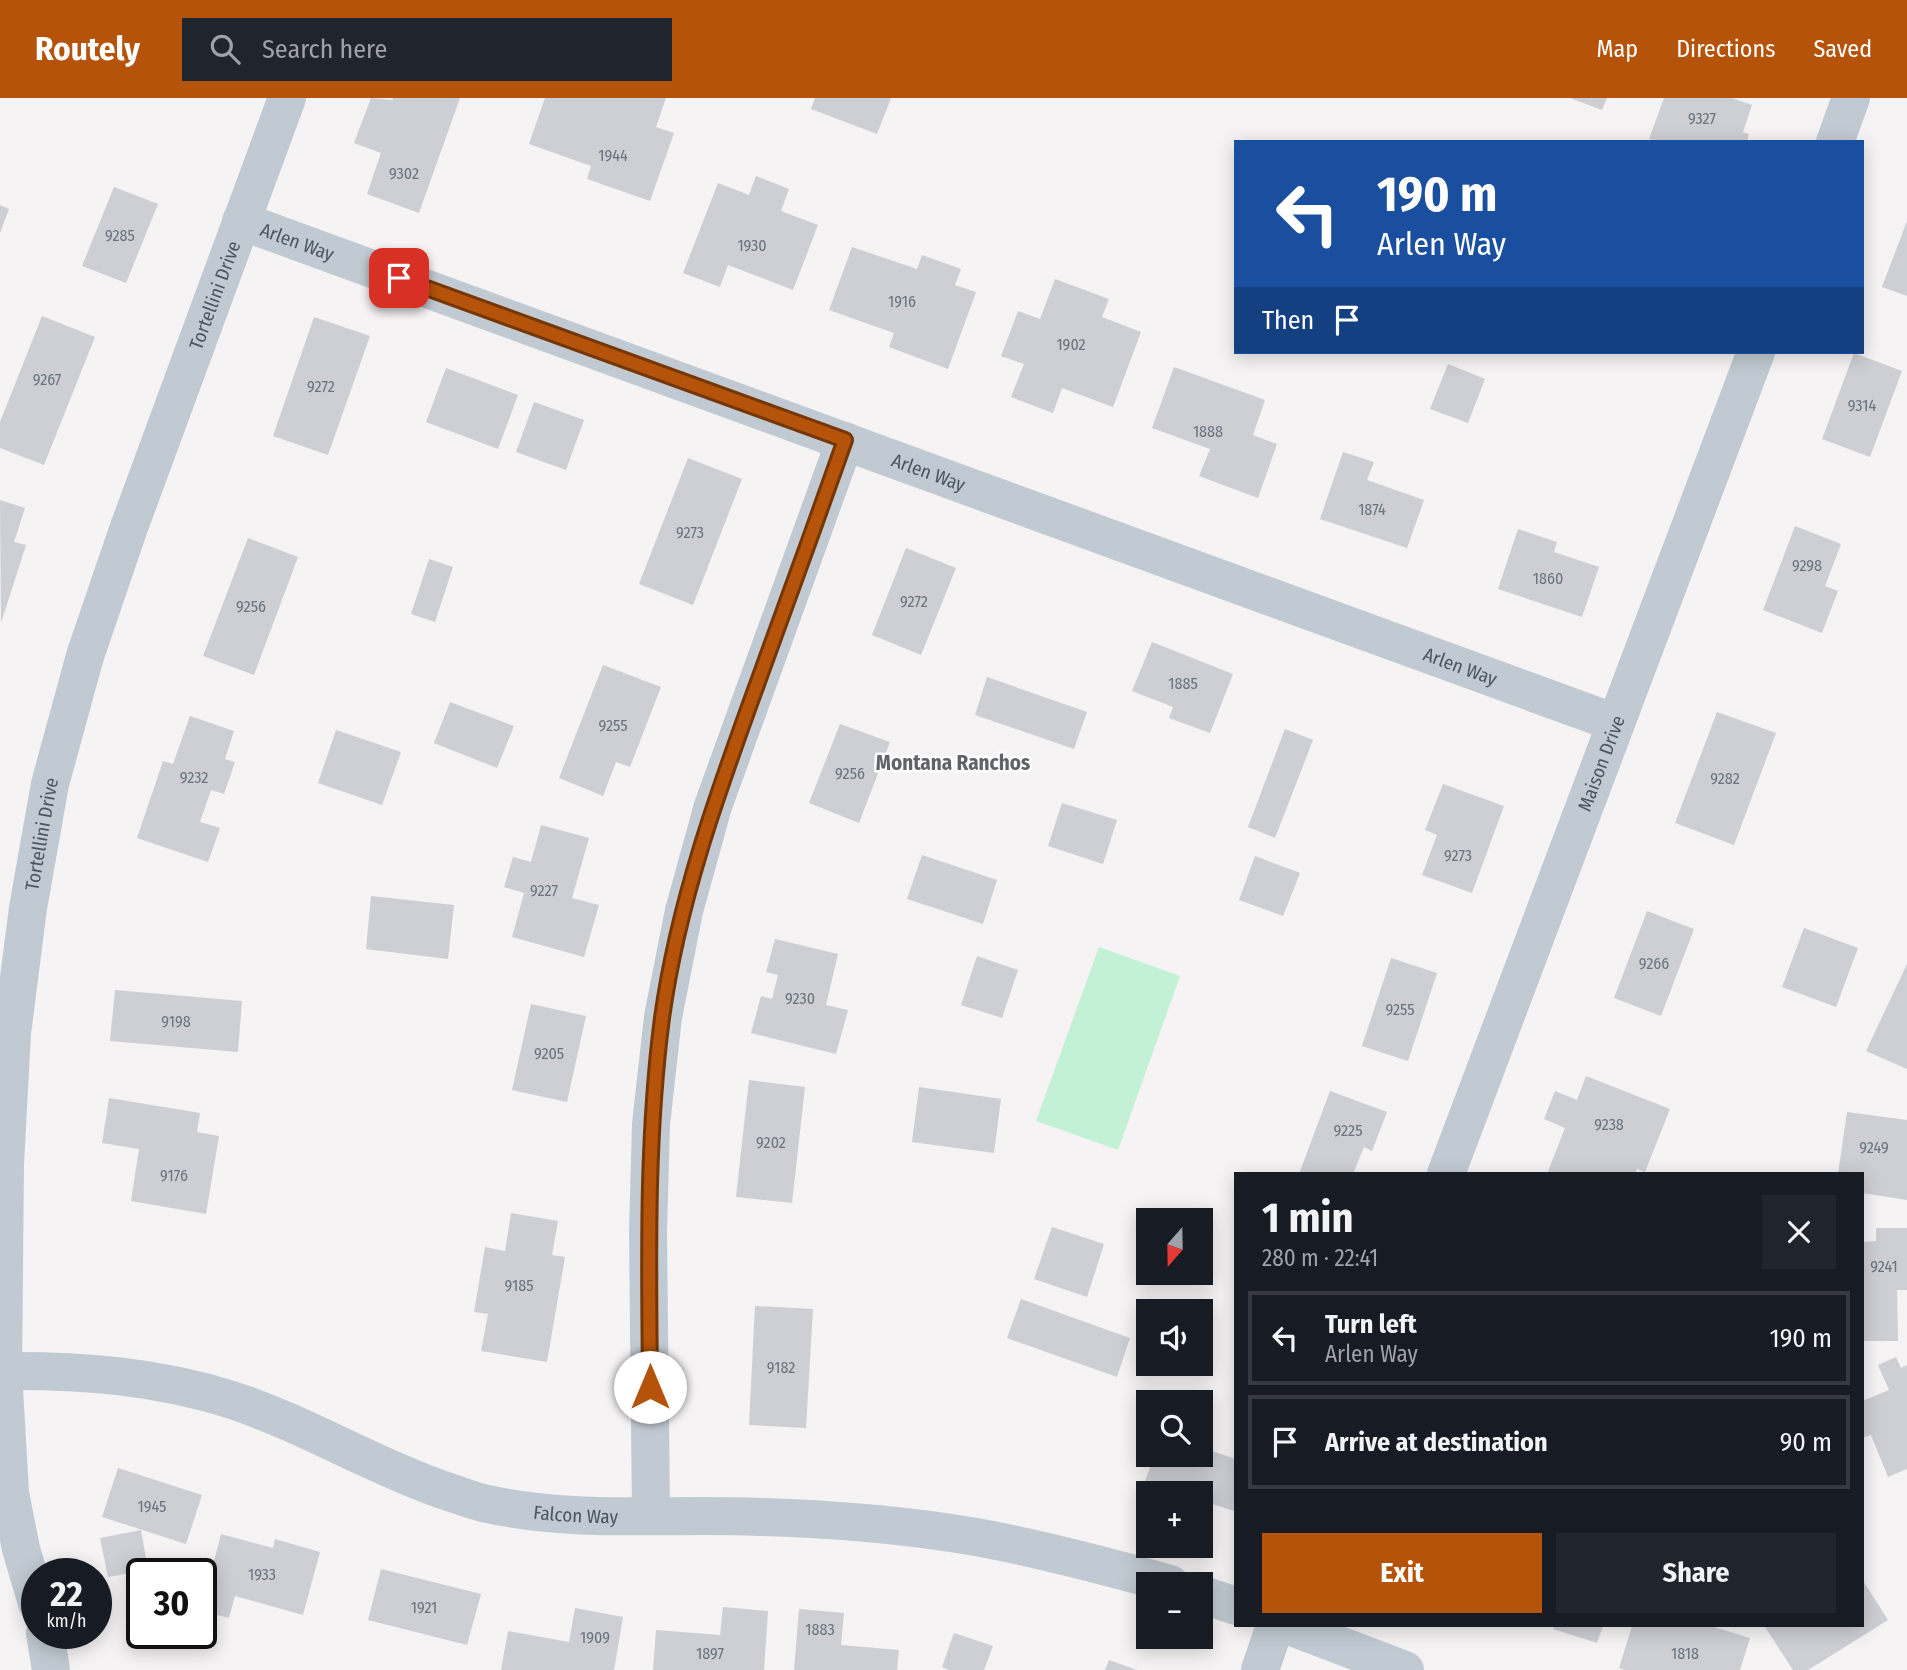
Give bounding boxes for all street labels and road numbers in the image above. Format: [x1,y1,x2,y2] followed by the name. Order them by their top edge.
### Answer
[257,218,338,266] street label: Arlen Way
[184,237,245,353] street label: Tortellini Drive
[889,448,969,496] street label: Arlen Way
[1420,642,1501,690] street label: Arlen Way
[1572,712,1629,814] street label: Maison Drive
[20,775,63,892] street label: Tortellini Drive
[532,1500,619,1528] street label: Falcon Way

